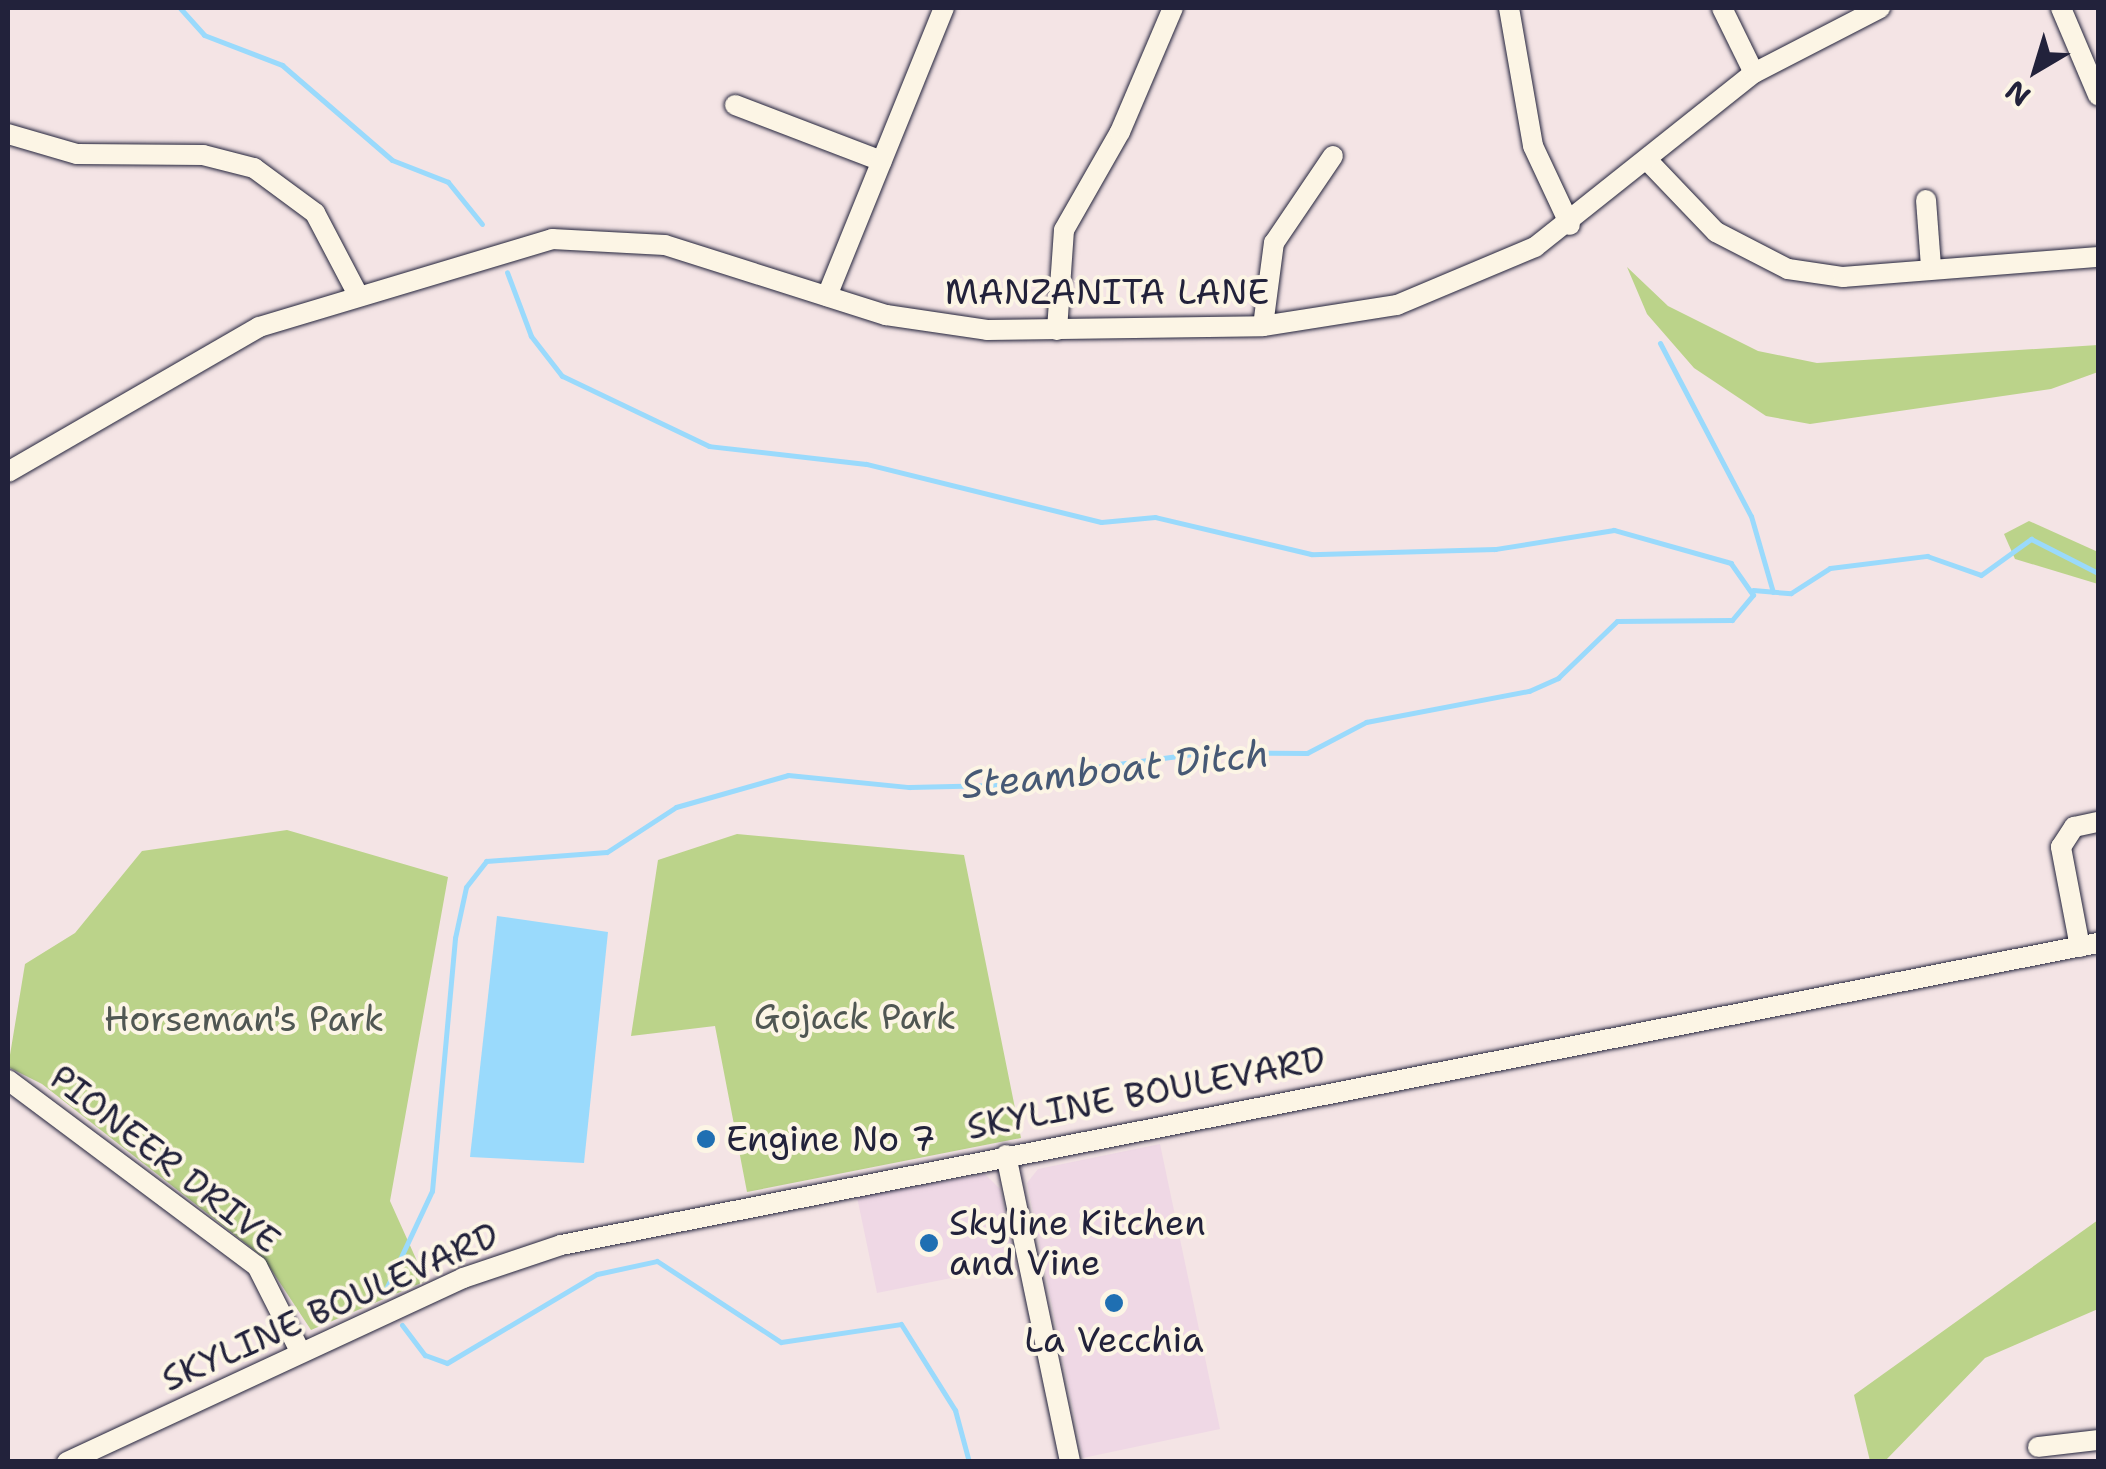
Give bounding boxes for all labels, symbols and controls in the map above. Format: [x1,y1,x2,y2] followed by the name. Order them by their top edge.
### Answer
[1986,20,2086,120] north arrow
[1997,72,2038,115] text: N
[945,271,1269,313] street label: MANZANITA LANE
[959,730,1271,808] water label: Steamboat Ditch
[754,996,956,1038] park label: Gojack Park
[104,998,384,1040] park label: Horseman's Park
[963,1038,1329,1148] street label: SKYLINE BOULEVARD
[42,1056,288,1262] street label: PIONEER DRIVE
[726,1118,936,1160] place label: Engine No 7
[695,1128,717,1150] marker: Engine No 7
[949,1202,1206,1284] place label: Skyline Kitchen and Vine
[155,1214,505,1400] street label: SKYLINE BOULEVARD
[918,1232,940,1254] marker: Skyline Kitchen and Vine
[1103,1292,1125,1314] marker: La Vecchia
[1024,1319,1204,1361] place label: La Vecchia

